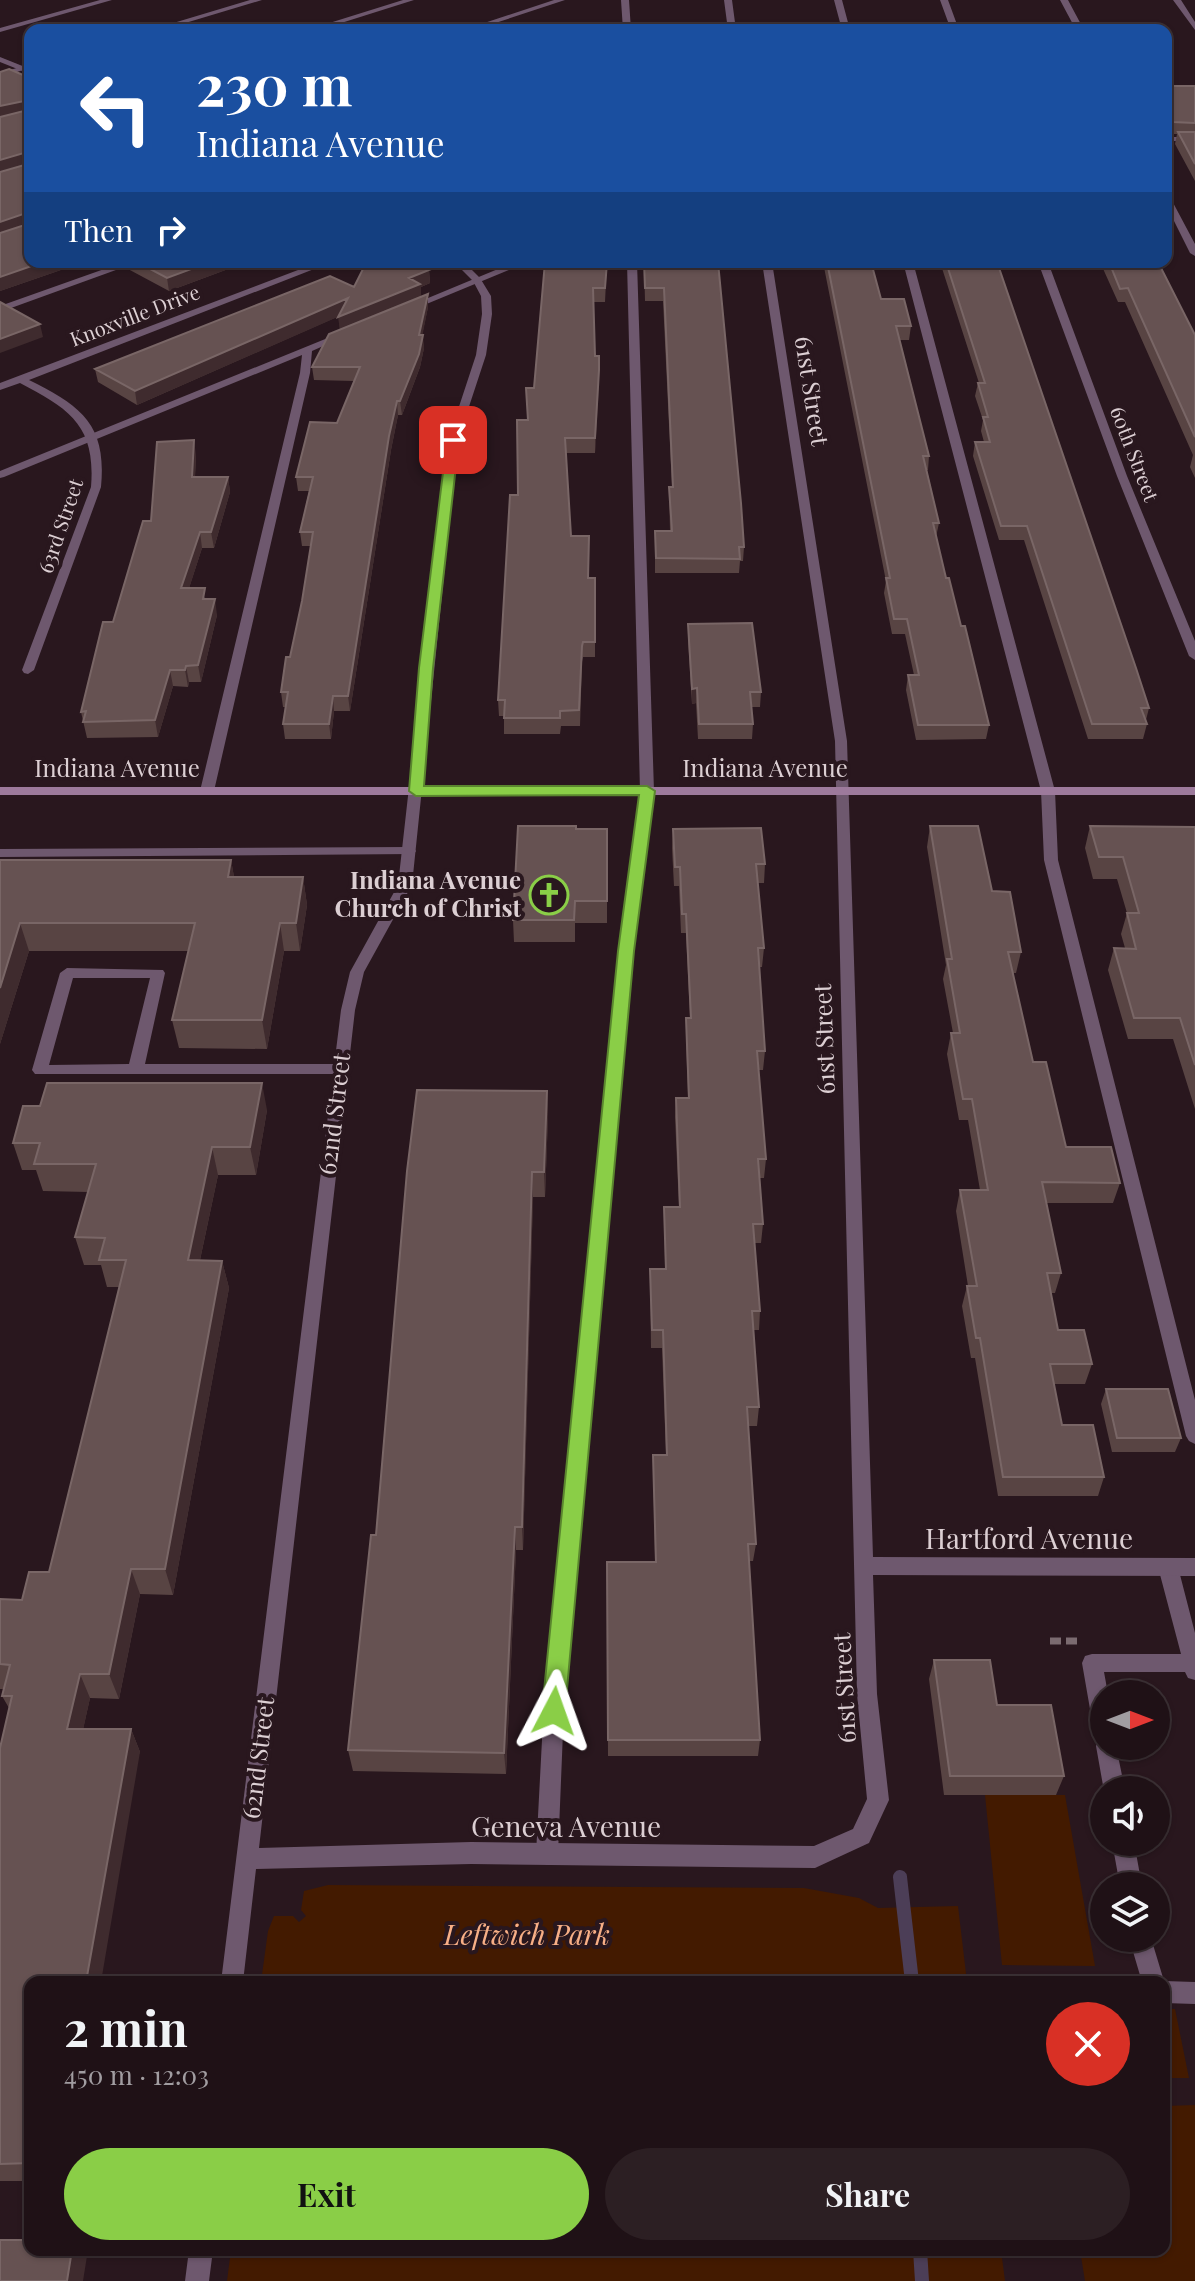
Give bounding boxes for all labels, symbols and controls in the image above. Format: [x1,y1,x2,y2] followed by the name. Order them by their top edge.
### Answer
[196,46,352,121] text: 230 m
[64,56,168,160] icon: left
[196,118,445,166] text: Indiana Avenue
[149,208,193,252] icon: right
[64,210,133,250] text: Then
[66,277,203,352] street label: Knoxville Drive
[789,334,838,448] street label: 61st Street
[1105,402,1166,506] street label: 60th Street
[419,406,487,474] pin
[431,418,475,462] icon: arrive
[31,474,89,576] street label: 63rd Street
[34,751,200,783] street label: Indiana Avenue
[682,751,848,783] street label: Indiana Avenue
[335,863,522,923] place label: Indiana Avenue Church of Christ
[528,874,570,916] church icon: Indiana Avenue Church of Christ
[805,983,841,1095] street label: 61st Street
[310,1050,356,1177] street label: 62nd Street
[925,1519,1133,1556] street label: Hartford Avenue
[824,1632,862,1744] street label: 61st Street
[512,1669,596,1753] position arrow
[1090,1680,1170,1760] north arrow
[1090,1680,1170,1952] map controls
[234,1694,280,1821] street label: 62nd Street
[1090,1776,1170,1856] button: sound
[471,1807,661,1844] street label: Geneva Avenue
[1090,1872,1170,1952] button: layers
[443,1915,610,1952] park label: Leftwich Park
[64,1995,188,2059] text: 2 min
[1046,2002,1130,2086] button: close
[64,2057,209,2092] text: 450 m · 12:03
[64,2148,589,2240] button: Exit
[605,2148,1130,2240] button: Share

